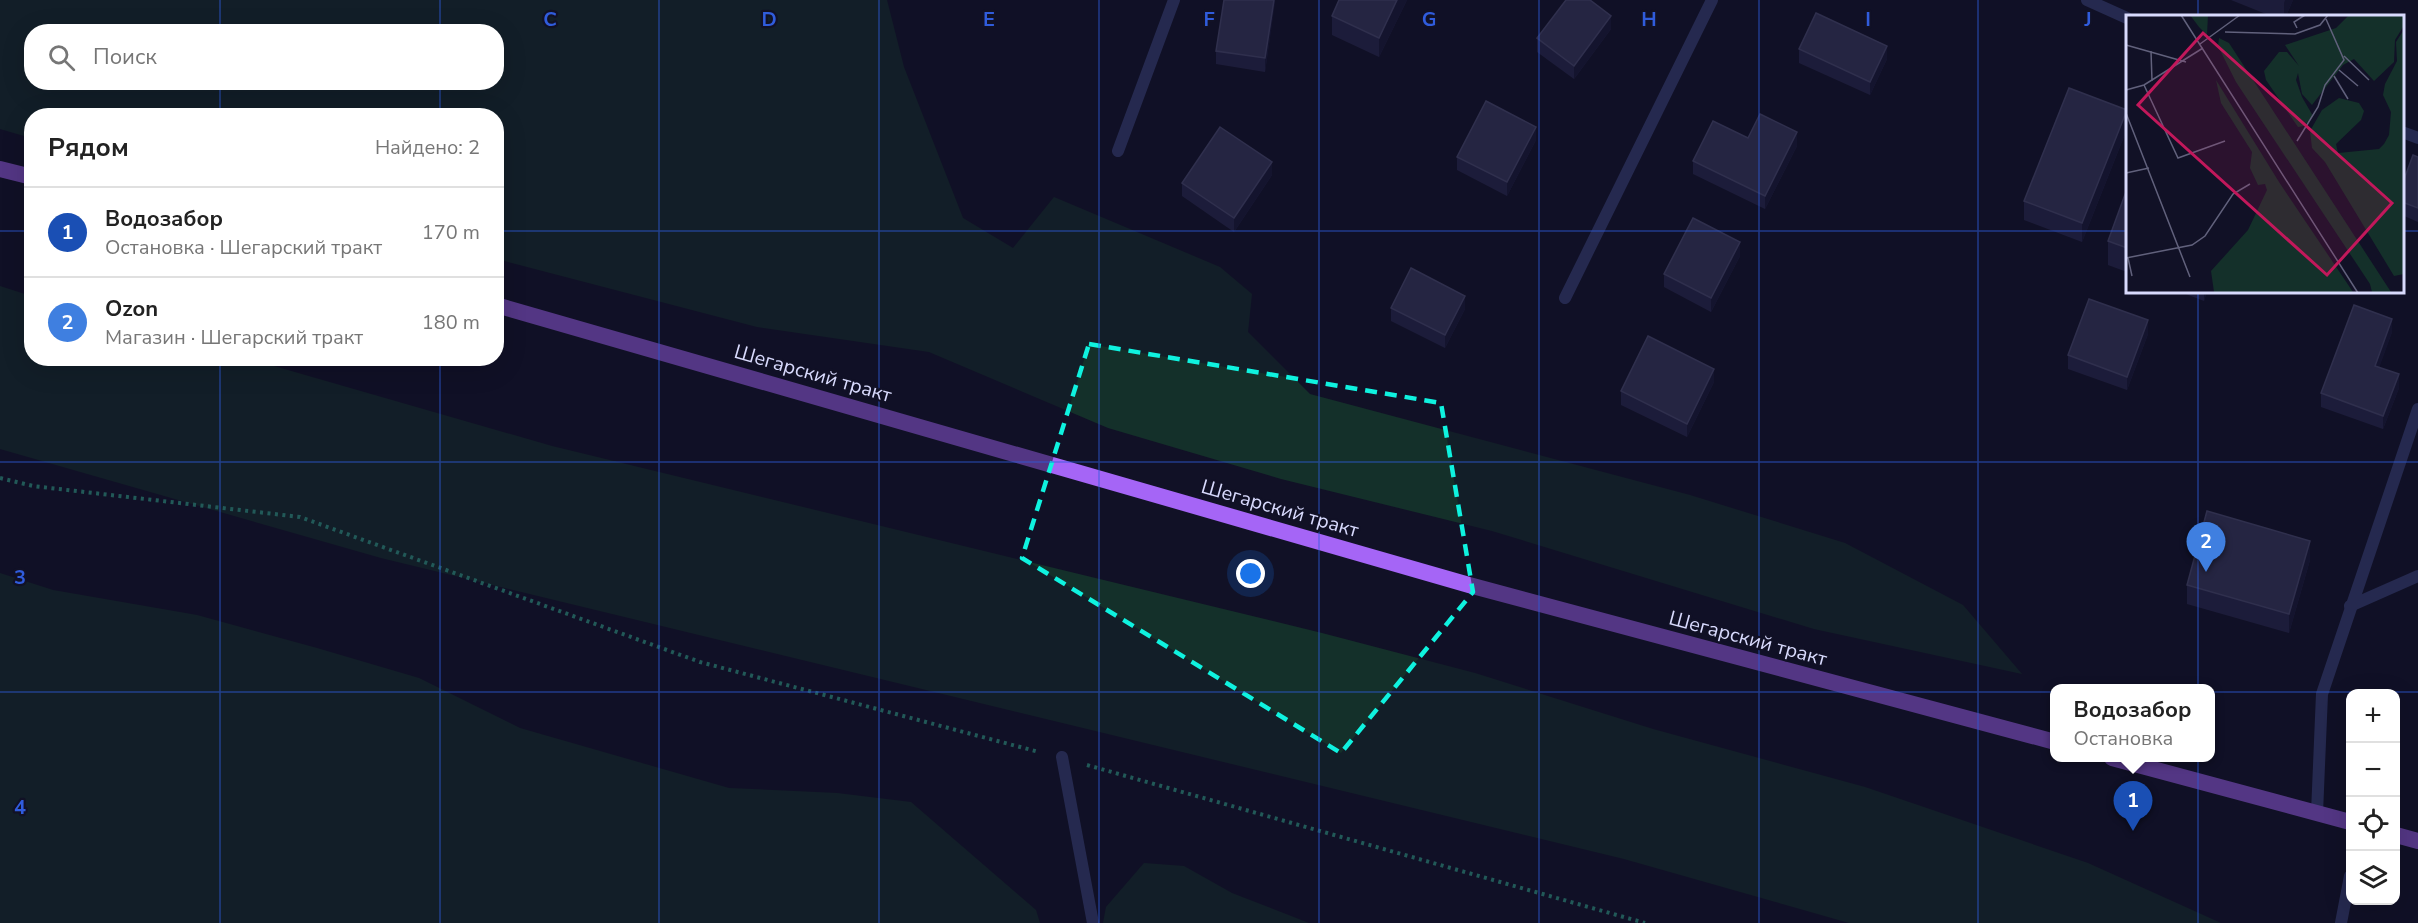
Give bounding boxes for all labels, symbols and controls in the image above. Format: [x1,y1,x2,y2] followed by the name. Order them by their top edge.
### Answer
[543,6,557,33] text: C
[761,6,777,33] text: D
[983,6,995,33] text: E
[1203,6,1215,33] text: F
[1422,6,1436,33] text: G
[1641,6,1657,33] text: H
[1865,6,1871,33] text: I
[2083,6,2092,33] text: J
[2126,15,2403,292] inset map
[24,24,504,90] search box
[45,41,78,74] icon: search
[93,42,157,72] text: Поиск
[48,130,129,165] text: Рядом
[375,134,480,161] text: Найдено: 2
[105,204,223,234] text: Водозабор
[62,219,74,246] text: 1
[422,219,480,246] text: 170 m
[105,234,382,261] text: Остановка · Шегарский тракт
[105,294,158,324] text: Ozon
[62,309,74,336] text: 2
[422,309,480,336] text: 180 m
[105,324,363,351] text: Магазин · Шегарский тракт
[731,338,895,409] street label: Шегарский тракт
[1198,473,1362,544] street label: Шегарский тракт
[2186,522,2226,572] pin: 2
[1236,559,1265,588] your location
[14,564,26,591] text: 3
[1666,604,1830,673] street label: Шегарский тракт
[2050,684,2215,762] popup
[2346,689,2400,905] map controls
[2346,689,2400,743] button: +
[2074,695,2191,725] text: Водозабор
[2074,725,2173,752] text: Остановка
[2346,743,2400,797] button: −
[2114,782,2152,831] pin: 1
[14,794,26,821] text: 4
[2346,797,2400,851] button: locate
[2346,851,2400,905] button: layers

